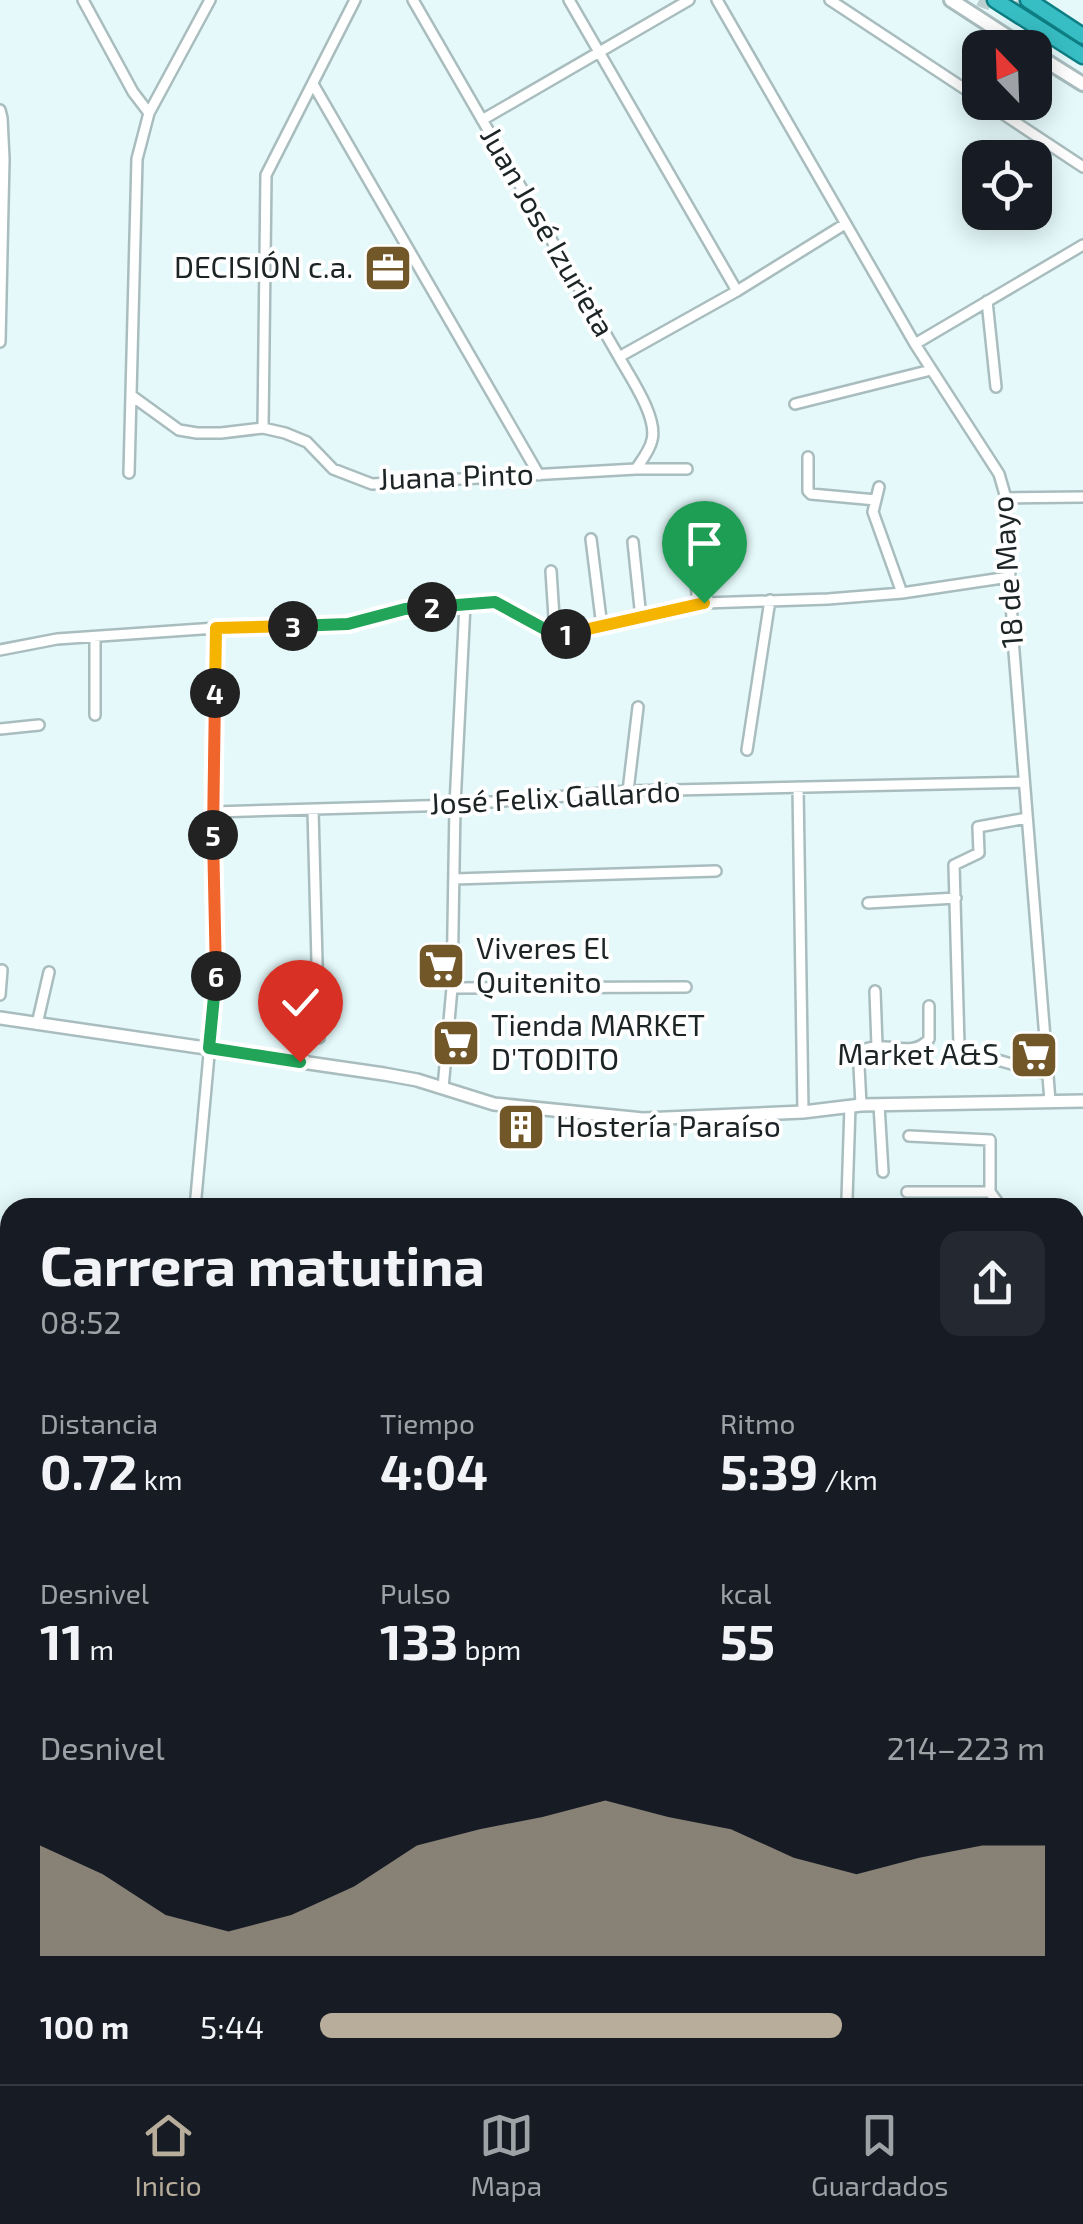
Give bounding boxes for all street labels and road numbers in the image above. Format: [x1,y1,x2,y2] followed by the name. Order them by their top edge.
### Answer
[474,120,623,342] street label: Juan José Izurieta
[378,454,534,496] street label: Juana Pinto
[983,495,1029,649] street label: 18 de Mayo
[428,771,681,821] street label: José Felix Gallardo

